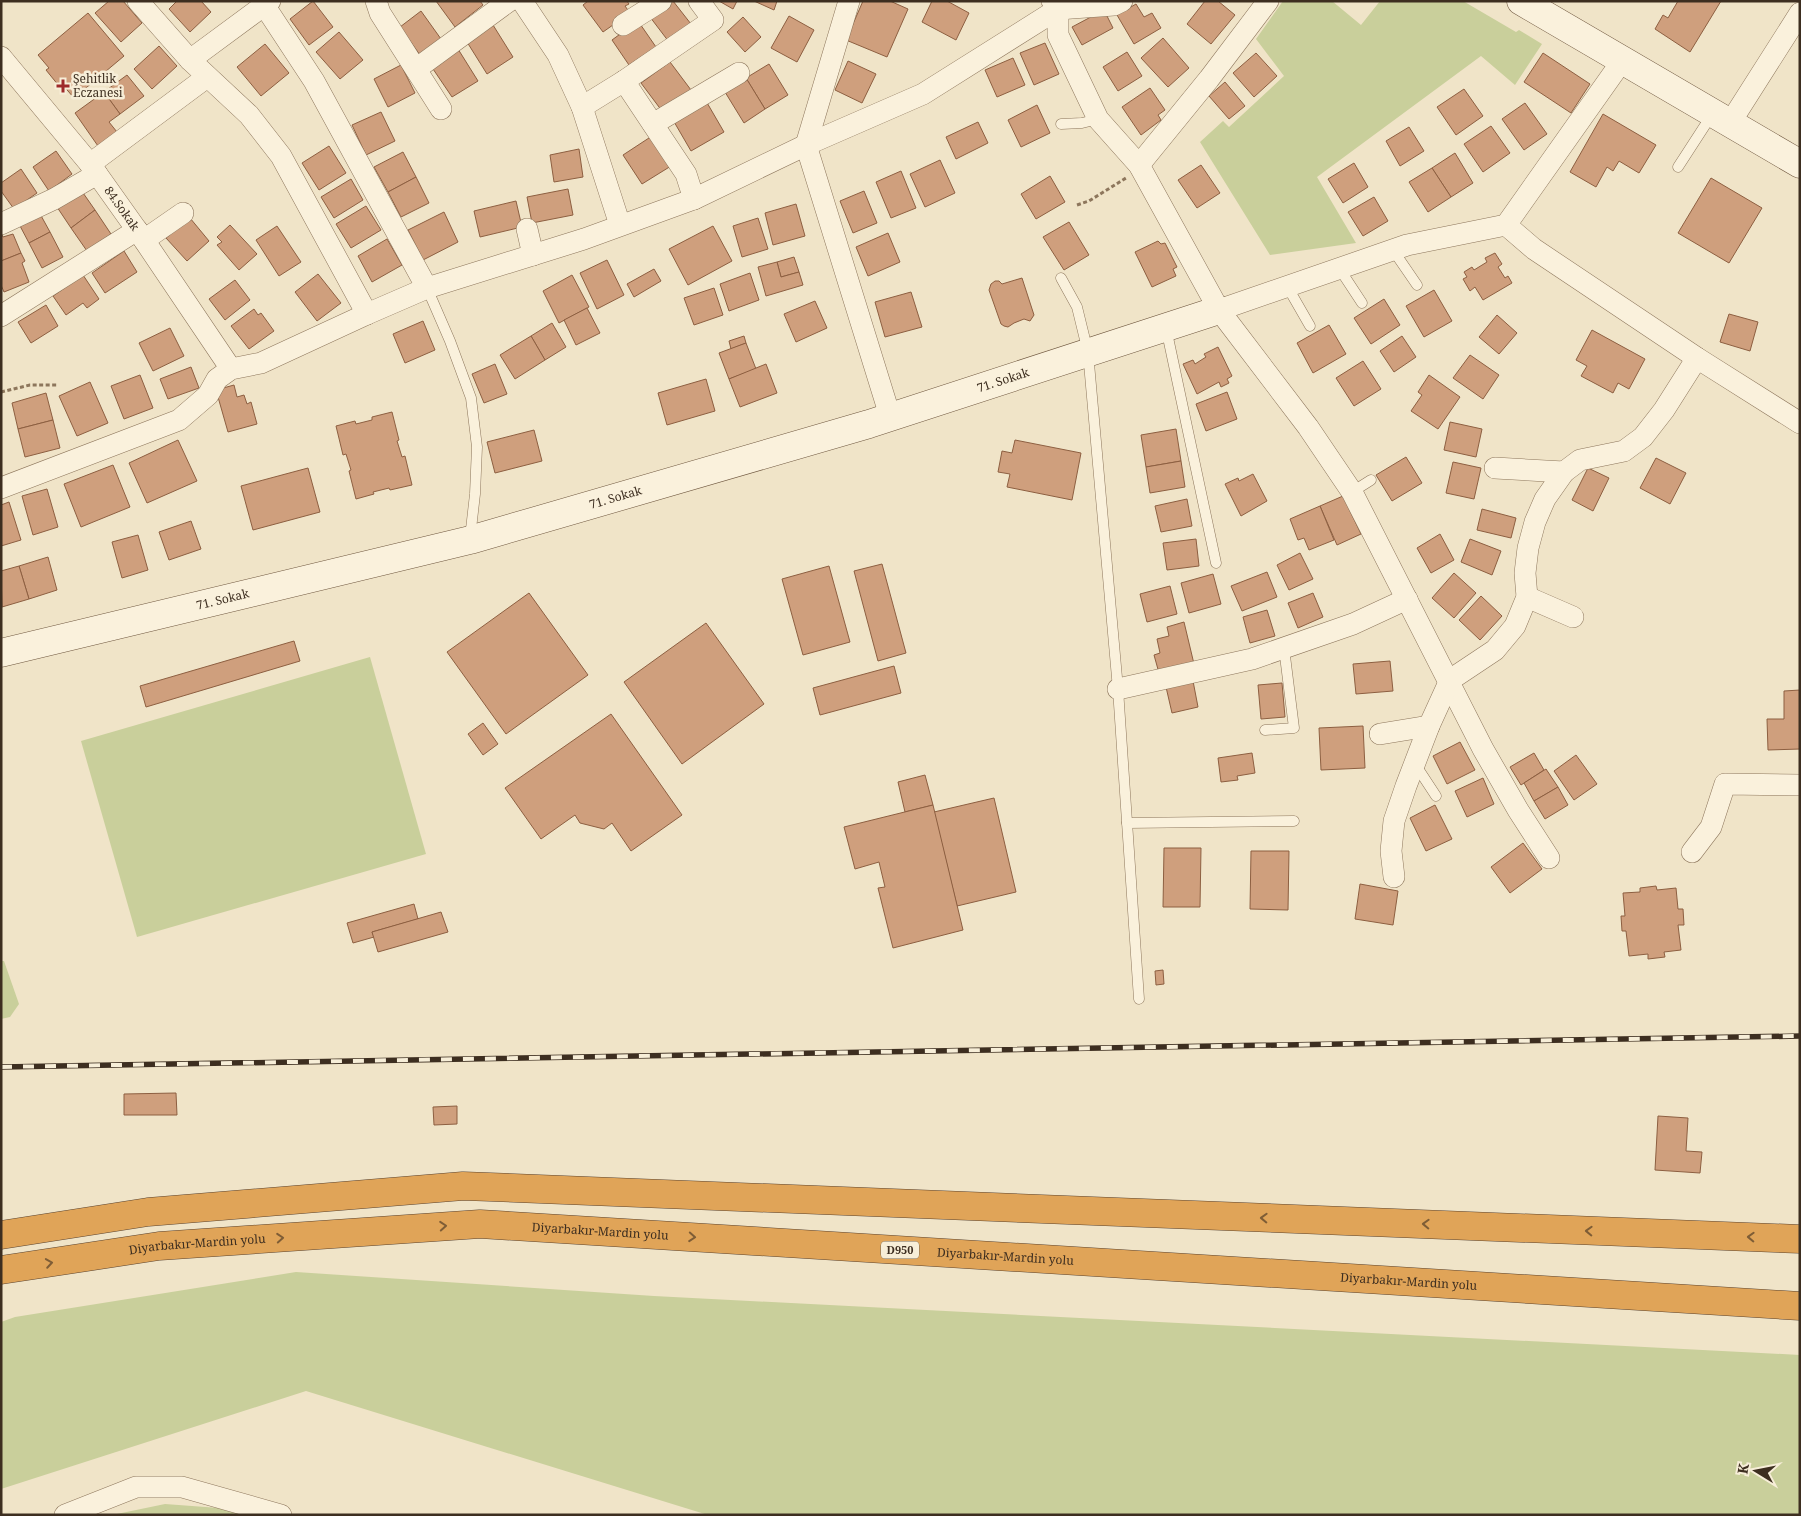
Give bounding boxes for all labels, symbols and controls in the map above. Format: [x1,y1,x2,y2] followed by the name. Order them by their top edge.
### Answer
[73,70,123,101] place label: Şehitlik Eczanesi
[57,80,69,92] marker: Şehitlik Eczanesi
[101,183,144,235] street label: 84.Sokak
[975,363,1032,396] street label: 71. Sokak
[587,481,645,513] street label: 71. Sokak
[194,584,252,614] street label: 71. Sokak
[1260,1213,1268,1223] one-way arrow
[531,1218,670,1244] street label: Diyarbakır-Mardin yolu
[1422,1219,1430,1230] one-way arrow
[439,1221,447,1232] one-way arrow
[1584,1226,1592,1236] one-way arrow
[128,1230,266,1258] street label: Diyarbakır-Mardin yolu
[688,1231,696,1242] one-way arrow
[277,1232,285,1243] one-way arrow
[1747,1232,1755,1243] one-way arrow
[881,1242,919,1258] road number: D950
[937,1243,1075,1269] street label: Diyarbakır-Mardin yolu
[45,1258,54,1268] one-way arrow
[1340,1268,1478,1294] street label: Diyarbakır-Mardin yolu
[1731,1446,1781,1496] north arrow
[1732,1461,1753,1475] text: K

